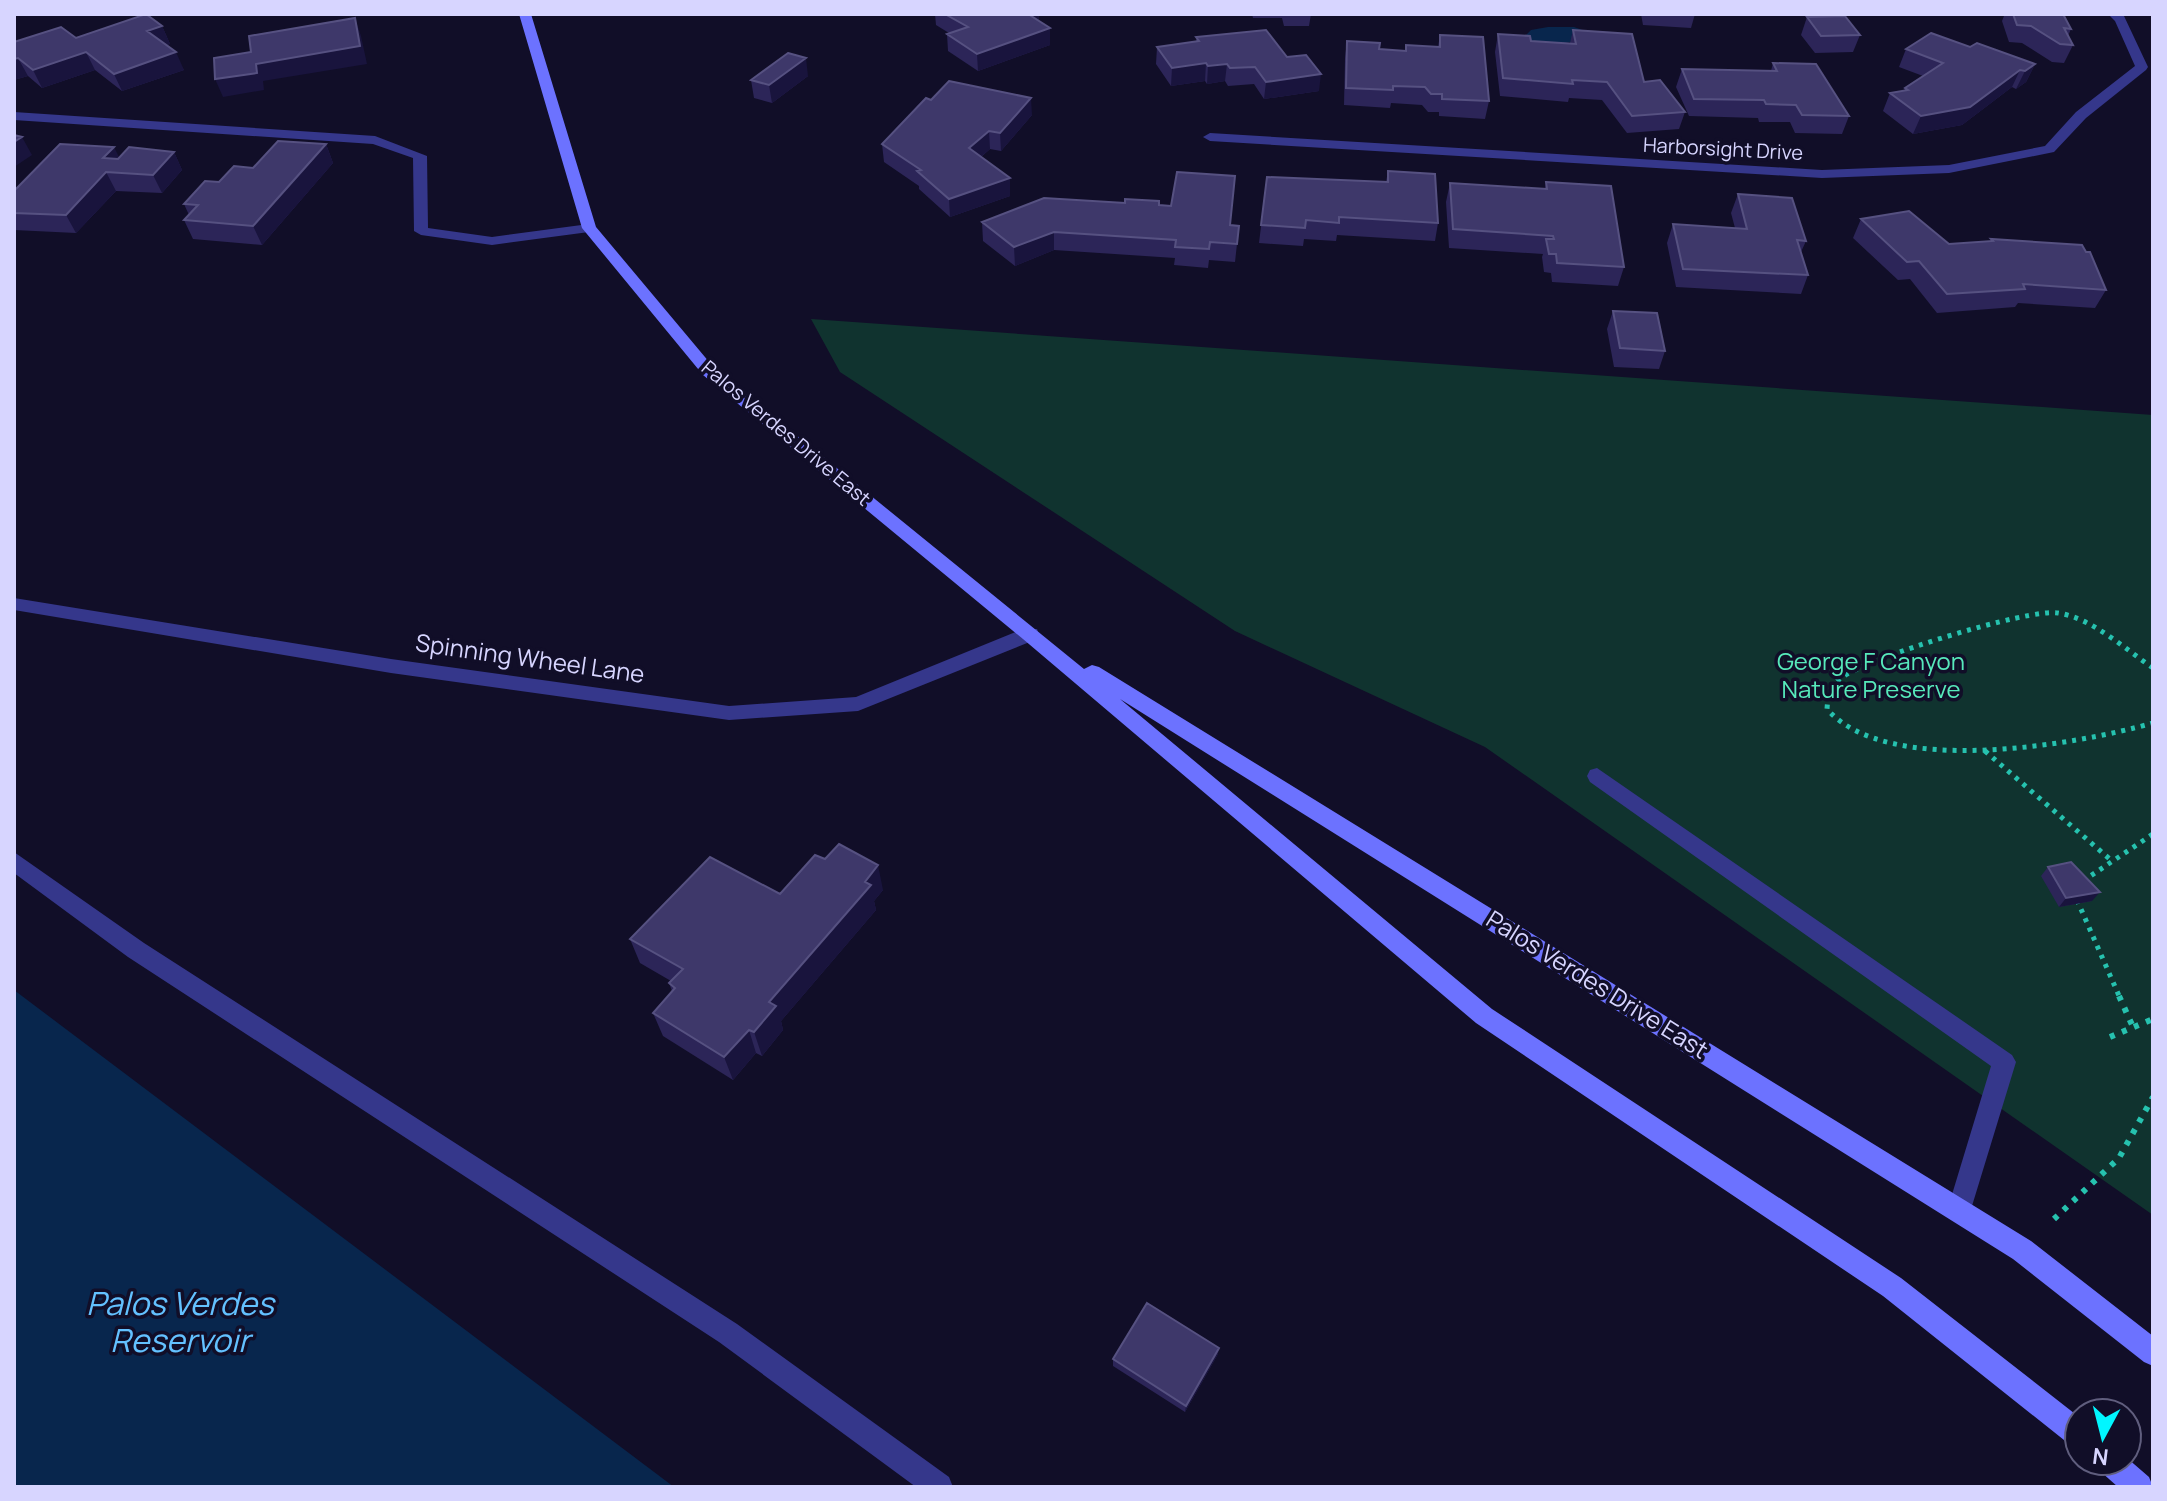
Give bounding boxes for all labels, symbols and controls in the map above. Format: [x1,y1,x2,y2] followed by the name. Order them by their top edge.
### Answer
[1642,131,1804,166] street label: Harborsight Drive
[696,354,877,511] street label: Palos Verdes Drive East
[414,625,647,690] street label: Spinning Wheel Lane
[1777,644,1965,705] park label: George F Canyon Nature Preserve
[1481,902,1715,1065] street label: Palos Verdes Drive East
[86,1281,276,1362] water label: Palos Verdes Reservoir
[2063,1397,2143,1477] north arrow
[2091,1441,2110,1473] text: N

